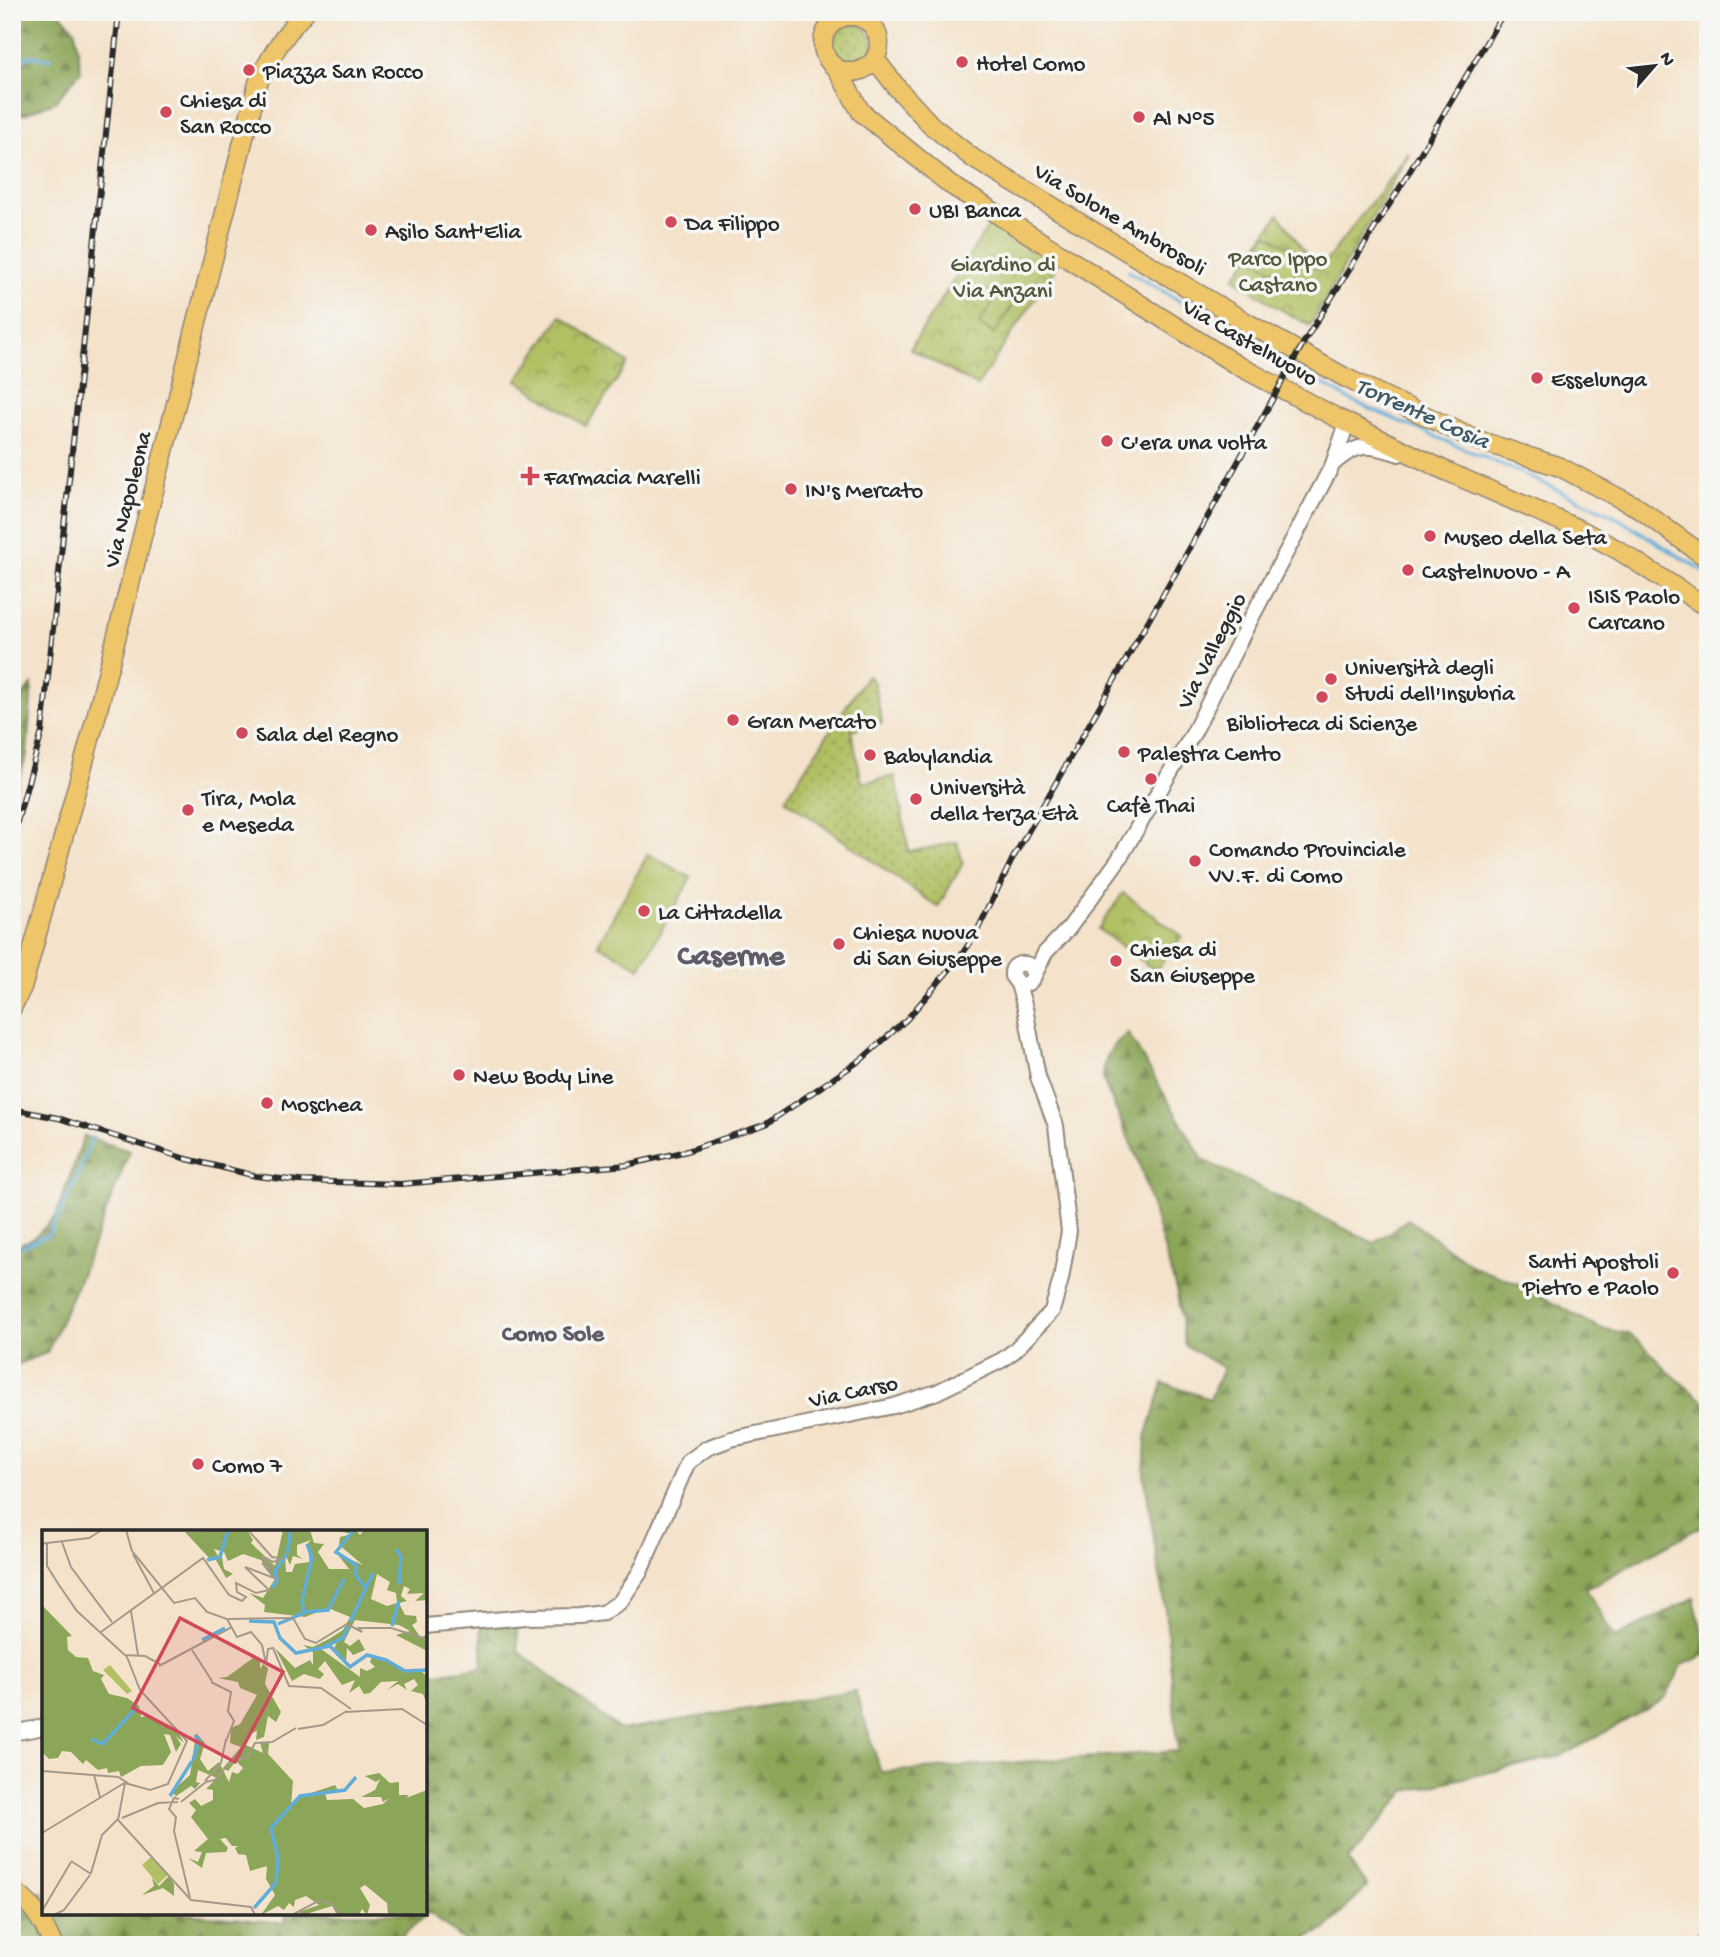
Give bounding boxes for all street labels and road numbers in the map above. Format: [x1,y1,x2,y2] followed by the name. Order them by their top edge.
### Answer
[1027,158,1210,283] street label: Via Solone Ambrosoli
[1176,294,1322,394] street label: Via Castelnuovo
[99,428,160,572] street label: Via Napoleona
[1172,589,1254,715] street label: Via Valleggio
[806,1371,901,1416] street label: Via Carso

